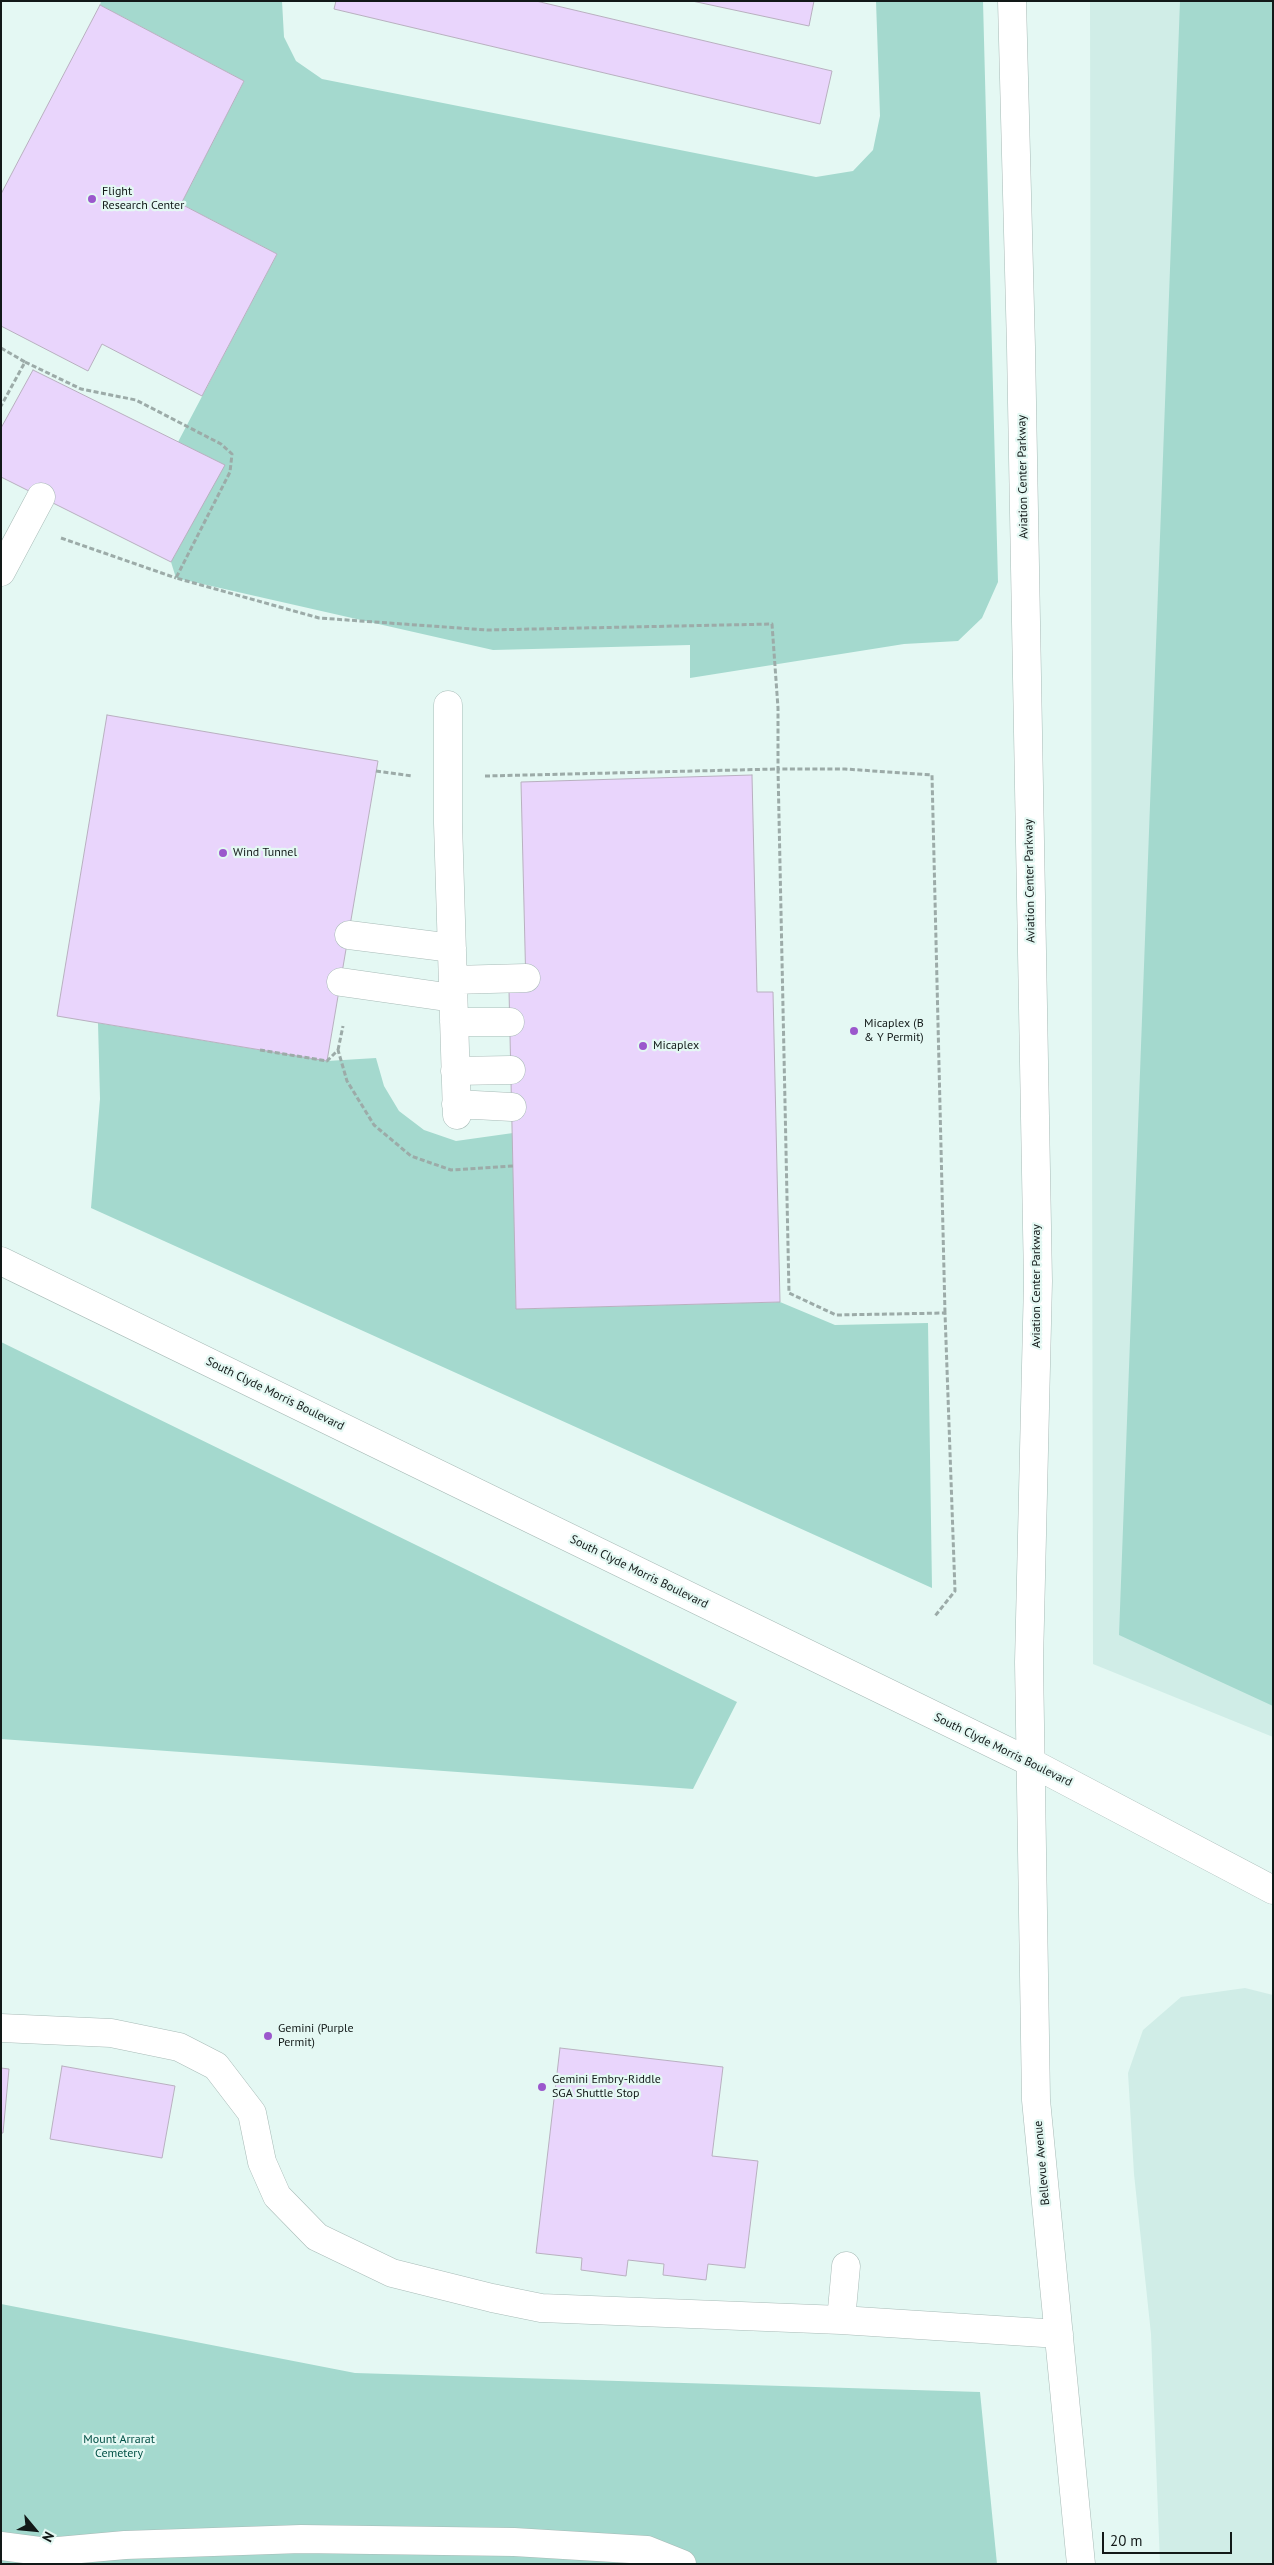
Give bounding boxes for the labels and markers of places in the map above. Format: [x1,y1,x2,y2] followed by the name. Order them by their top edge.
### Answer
[102,185,184,213] place label: Flight Research Center
[86,193,98,205] marker: Flight Research Center
[233,846,297,860] place label: Wind Tunnel
[217,847,229,859] marker: Wind Tunnel
[864,1017,924,1045] place label: Micaplex (B & Y Permit)
[848,1025,860,1037] marker: Micaplex (B & Y Permit)
[653,1039,699,1053] place label: Micaplex
[637,1040,649,1052] marker: Micaplex
[278,2022,354,2050] place label: Gemini (Purple Permit)
[262,2030,274,2042] marker: Gemini (Purple Permit)
[552,2073,661,2101] place label: Gemini Embry-Riddle SGA Shuttle Stop
[536,2081,548,2093] marker: Gemini Embry-Riddle SGA Shuttle Stop

